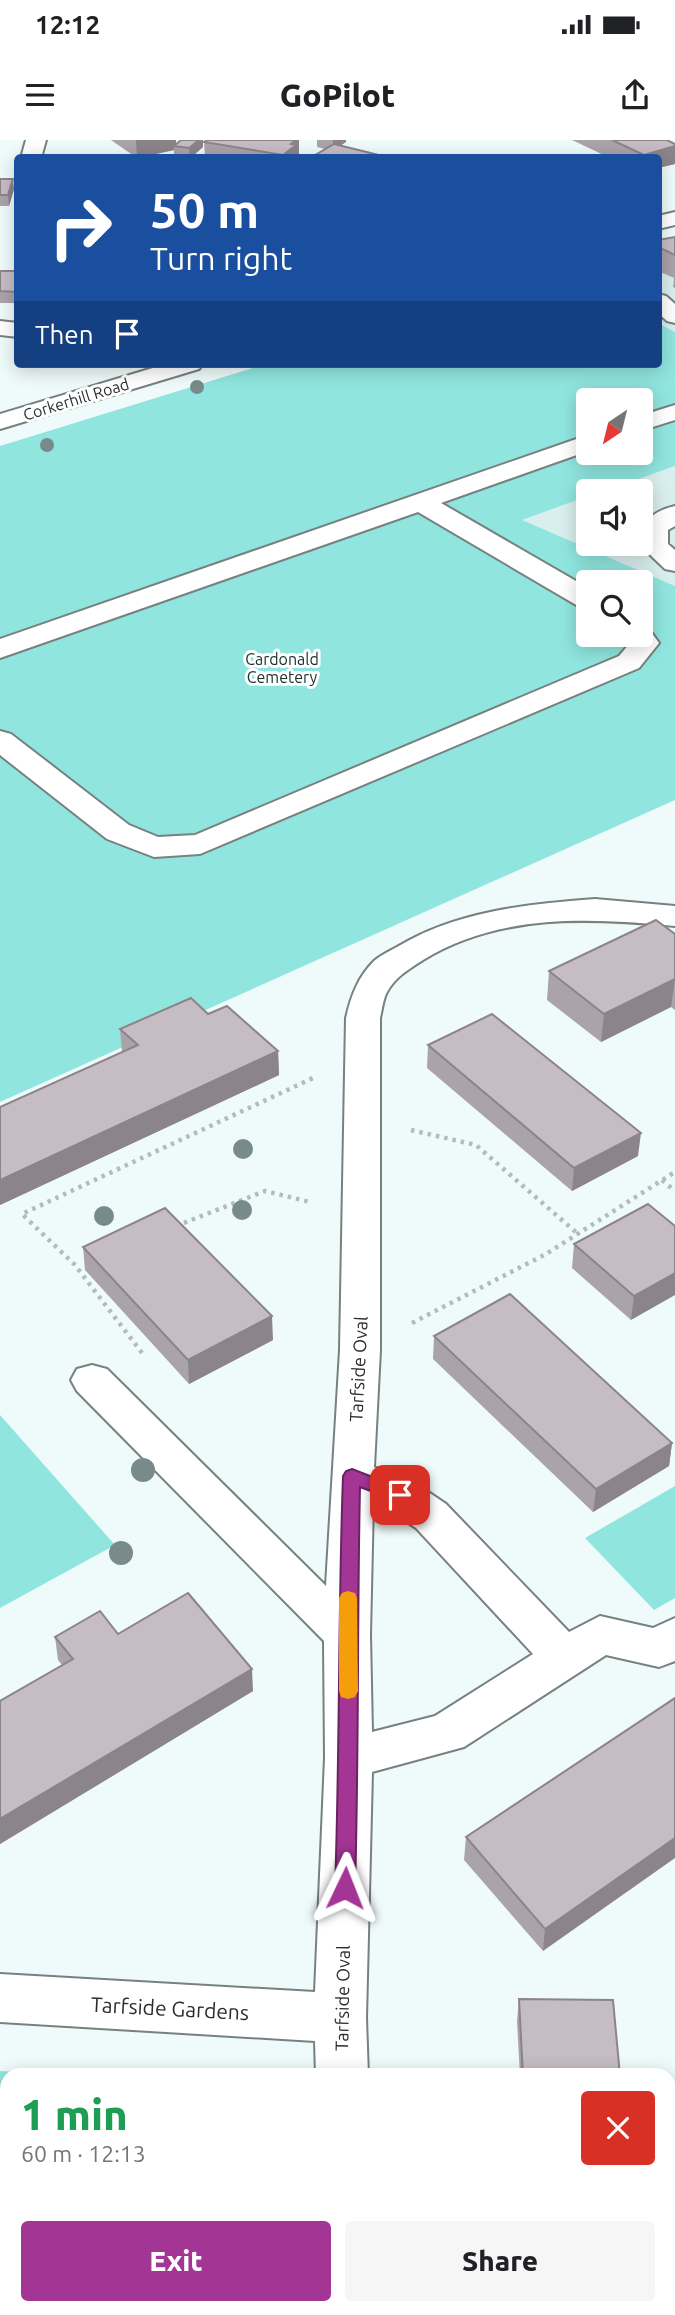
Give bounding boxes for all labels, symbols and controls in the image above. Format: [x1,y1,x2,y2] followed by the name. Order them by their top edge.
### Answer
[35,10,100,39] text: 12:12
[21,76,59,114] icon: menu
[616,76,654,114] icon: share
[280,77,395,113] text: GoPilot
[35,182,126,273] icon: right
[150,182,259,237] text: 50 m
[150,240,292,276] text: Turn right
[108,315,146,353] icon: arrive
[35,320,94,349] text: Then
[21,374,131,424] street label: Corkerhill Road
[576,388,653,466] north arrow
[576,388,653,647] map controls
[576,479,653,556] button: sound
[576,570,653,647] button: search
[245,650,319,686] park label: Cardonald Cemetery
[345,1315,371,1422] street label: Tarfside Oval
[370,1465,430,1525] pin
[381,1476,419,1514] icon: arrive
[308,1851,382,1925] position arrow
[331,1945,353,2051] street label: Tarfside Oval
[90,1992,250,2024] street label: Tarfside Gardens
[21,2091,128,2138] text: 1 min
[581,2091,655,2165] button: close
[21,2141,146,2166] text: 60 m · 12:13
[21,2221,331,2301] button: Exit
[345,2221,655,2301] button: Share

